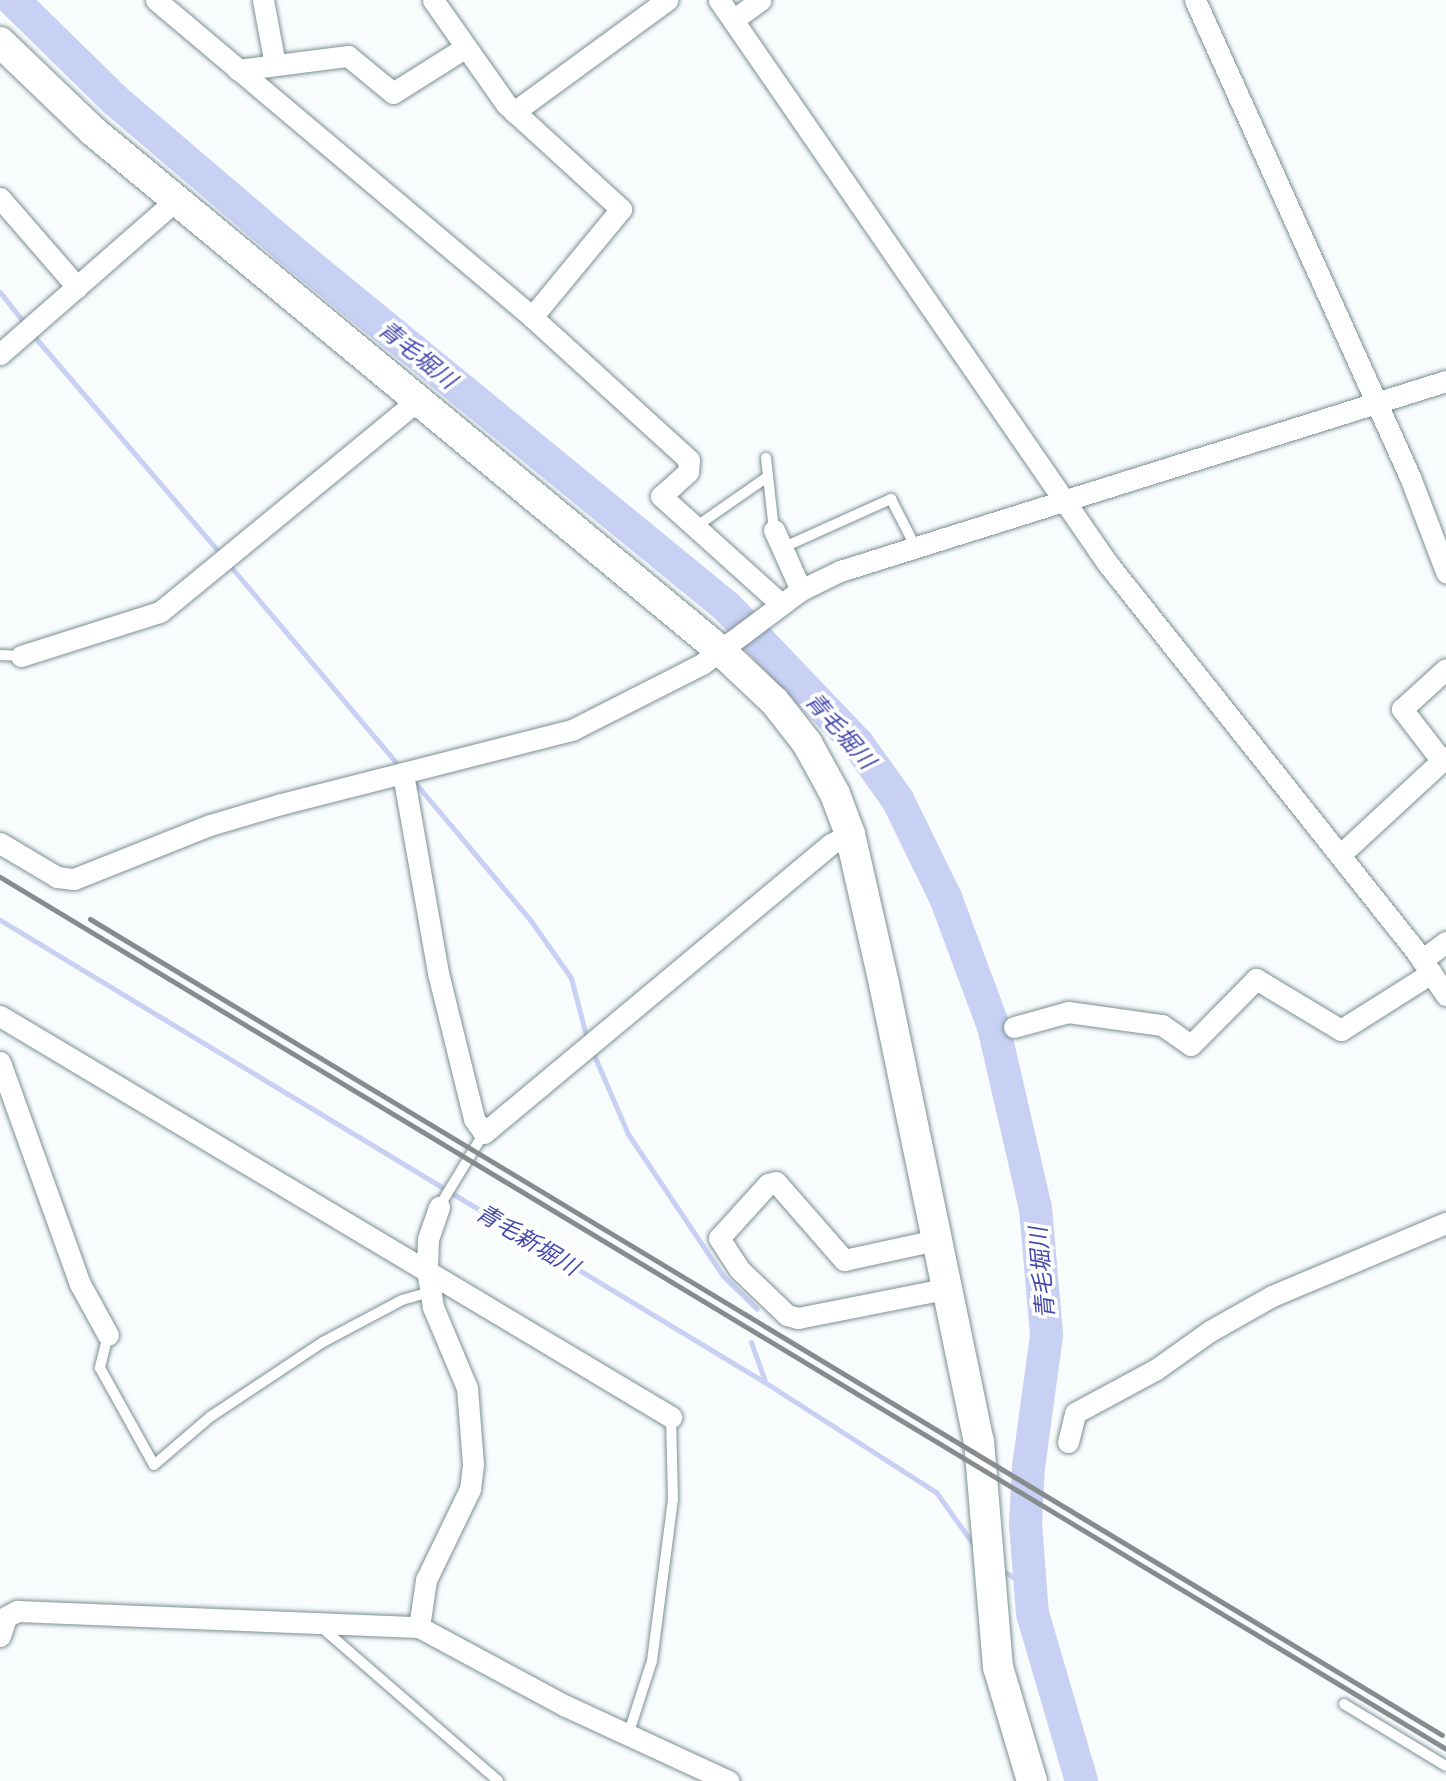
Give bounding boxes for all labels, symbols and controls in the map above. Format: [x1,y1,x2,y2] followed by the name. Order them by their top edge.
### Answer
[374,314,462,394] water label: 青毛堀川
[800,686,882,774] water label: 青毛堀川
[472,1198,584,1280] water label: 青毛新堀川
[1023,1226,1059,1320] water label: 青毛堀川

